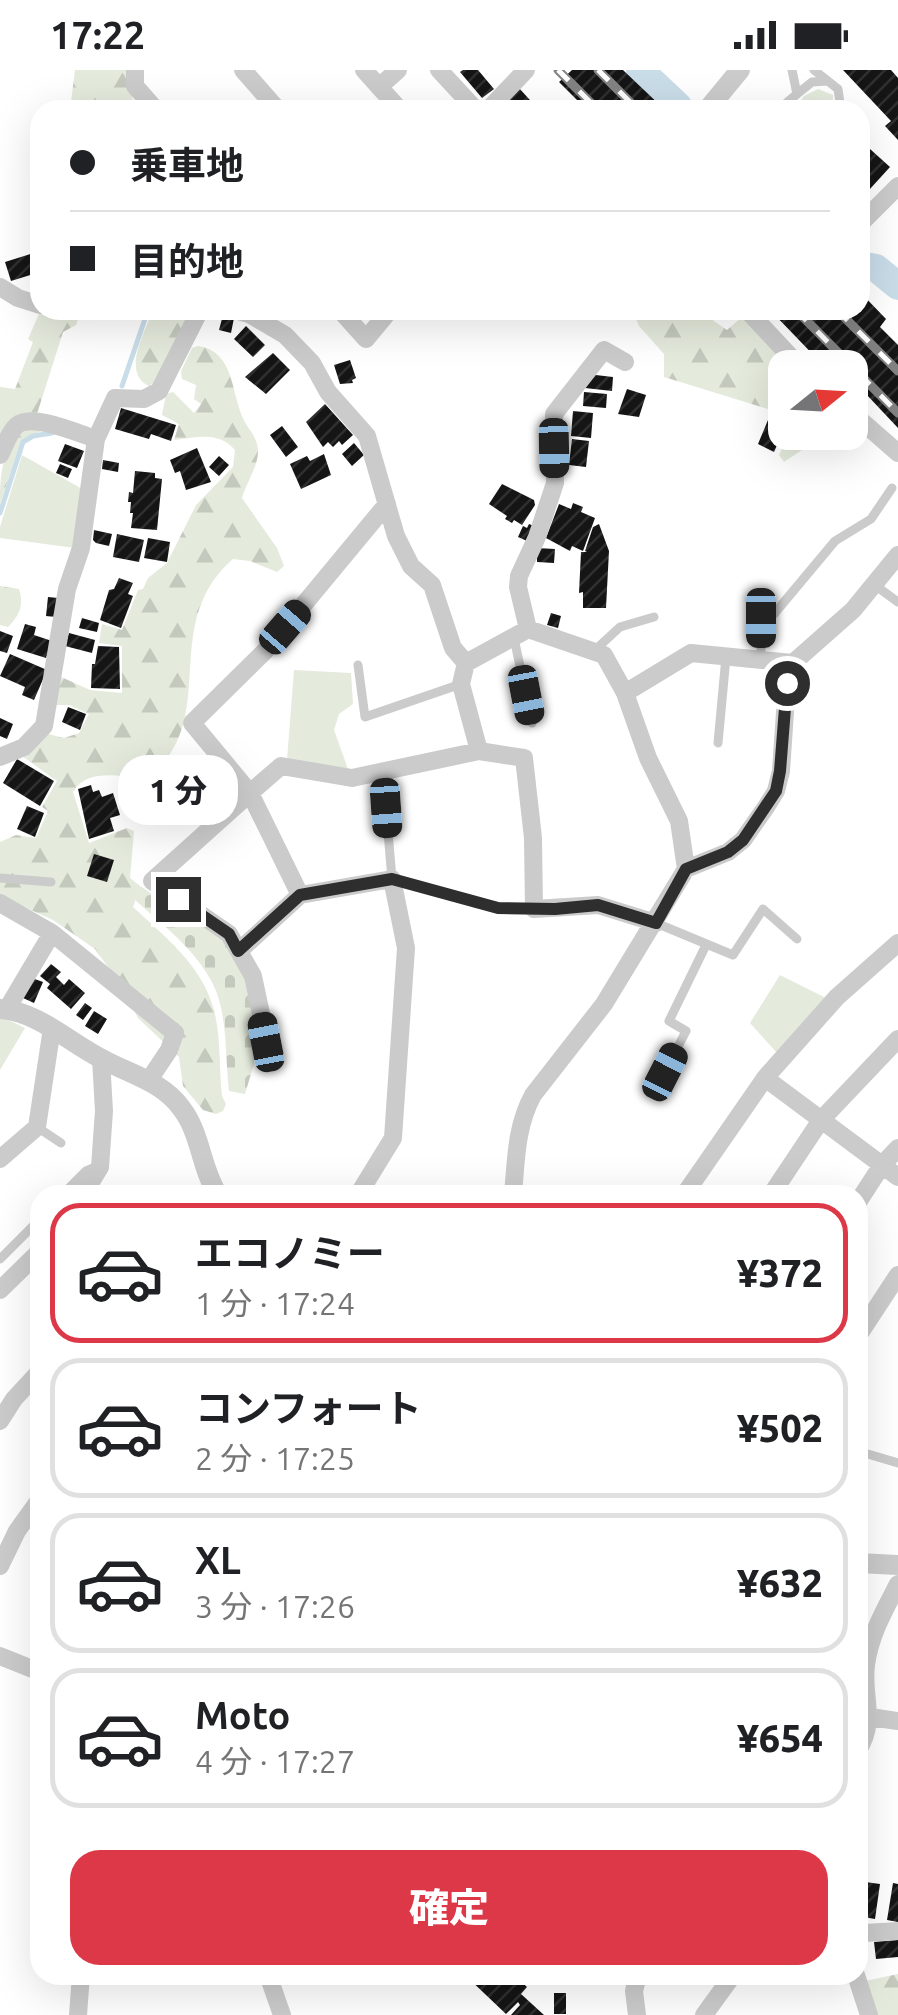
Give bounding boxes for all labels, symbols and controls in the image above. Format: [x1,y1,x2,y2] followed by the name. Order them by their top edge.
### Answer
[50,14,145,56] text: 17:22
[130,144,244,186] text: 乗車地
[130,240,244,282] text: 目的地
[768,350,868,450] north arrow
[768,350,868,450] map controls
[538,418,570,478] car
[746,588,776,648] car
[254,595,316,659] car
[765,661,810,706] route start
[506,663,546,727] car
[118,754,238,824] callout: 1 分
[149,772,207,808] text: 1 分
[369,777,403,839] car
[156,877,201,922] route end
[246,1010,286,1074] car
[638,1038,692,1106] car
[75,1228,165,1318] icon: car
[195,1232,385,1274] text: エコノミー
[737,1252,823,1294] text: ¥372
[195,1285,355,1321] text: 1 分 · 17:24
[75,1383,165,1473] icon: car
[195,1387,422,1429] text: コンフォート
[737,1407,823,1449] text: ¥502
[195,1440,355,1476] text: 2 分 · 17:25
[75,1538,165,1628] icon: car
[195,1539,241,1581] text: XL
[737,1562,823,1604] text: ¥632
[195,1588,355,1624] text: 3 分 · 17:26
[75,1693,165,1783] icon: car
[195,1694,290,1736] text: Moto
[737,1717,823,1759] text: ¥654
[195,1743,355,1779] text: 4 分 · 17:27
[70,1850,828,1965] button: 確定

